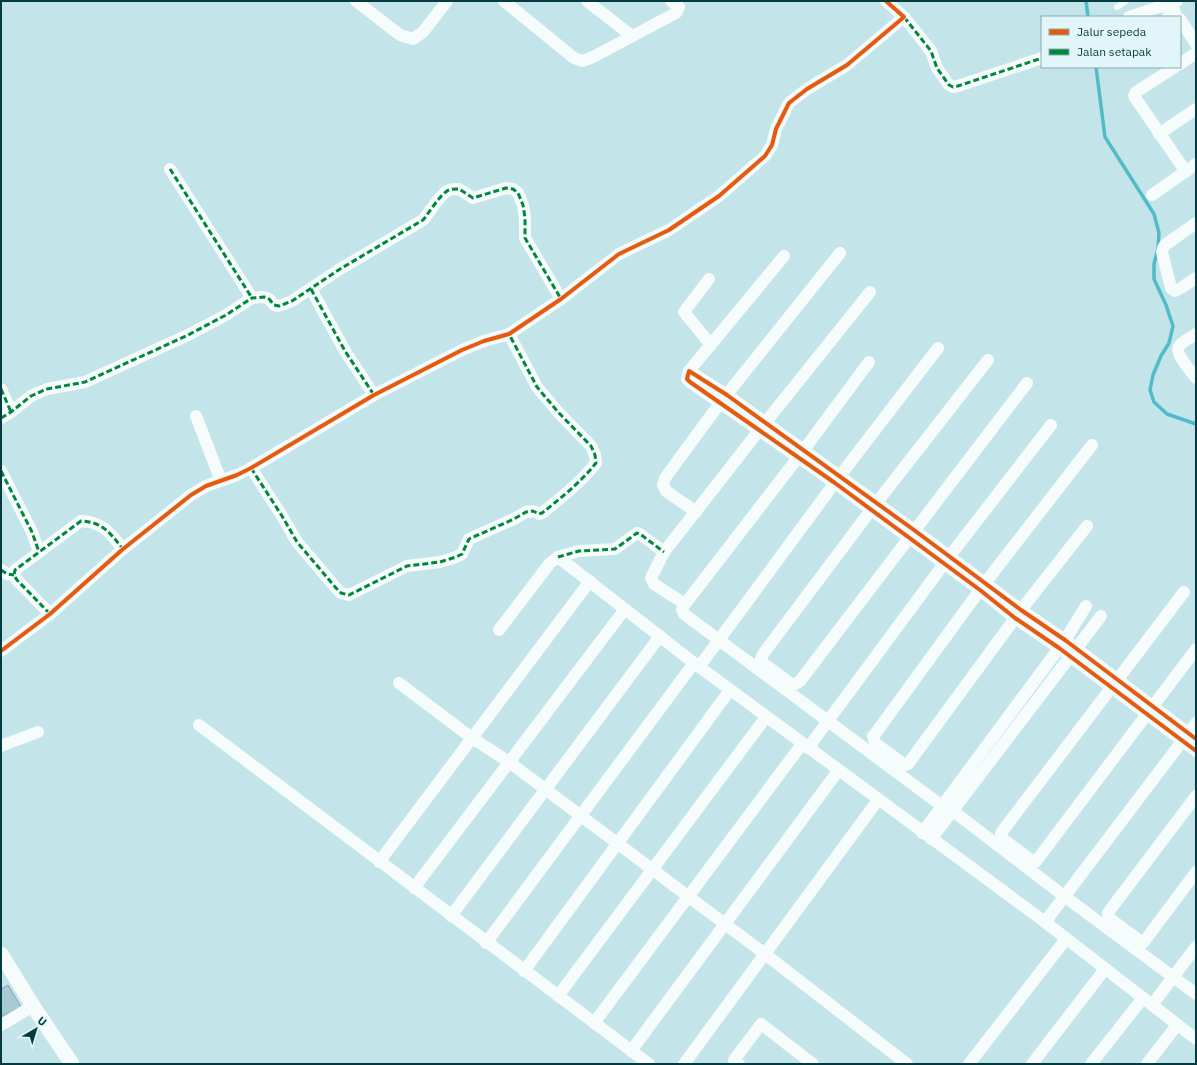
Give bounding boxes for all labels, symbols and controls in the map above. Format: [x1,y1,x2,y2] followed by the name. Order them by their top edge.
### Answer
[1041,16,1181,68] legend
[1077,24,1147,39] text: Jalur sepeda
[1077,44,1152,59] text: Jalan setapak
[16,1009,56,1049] north arrow
[35,1013,49,1029] text: U

